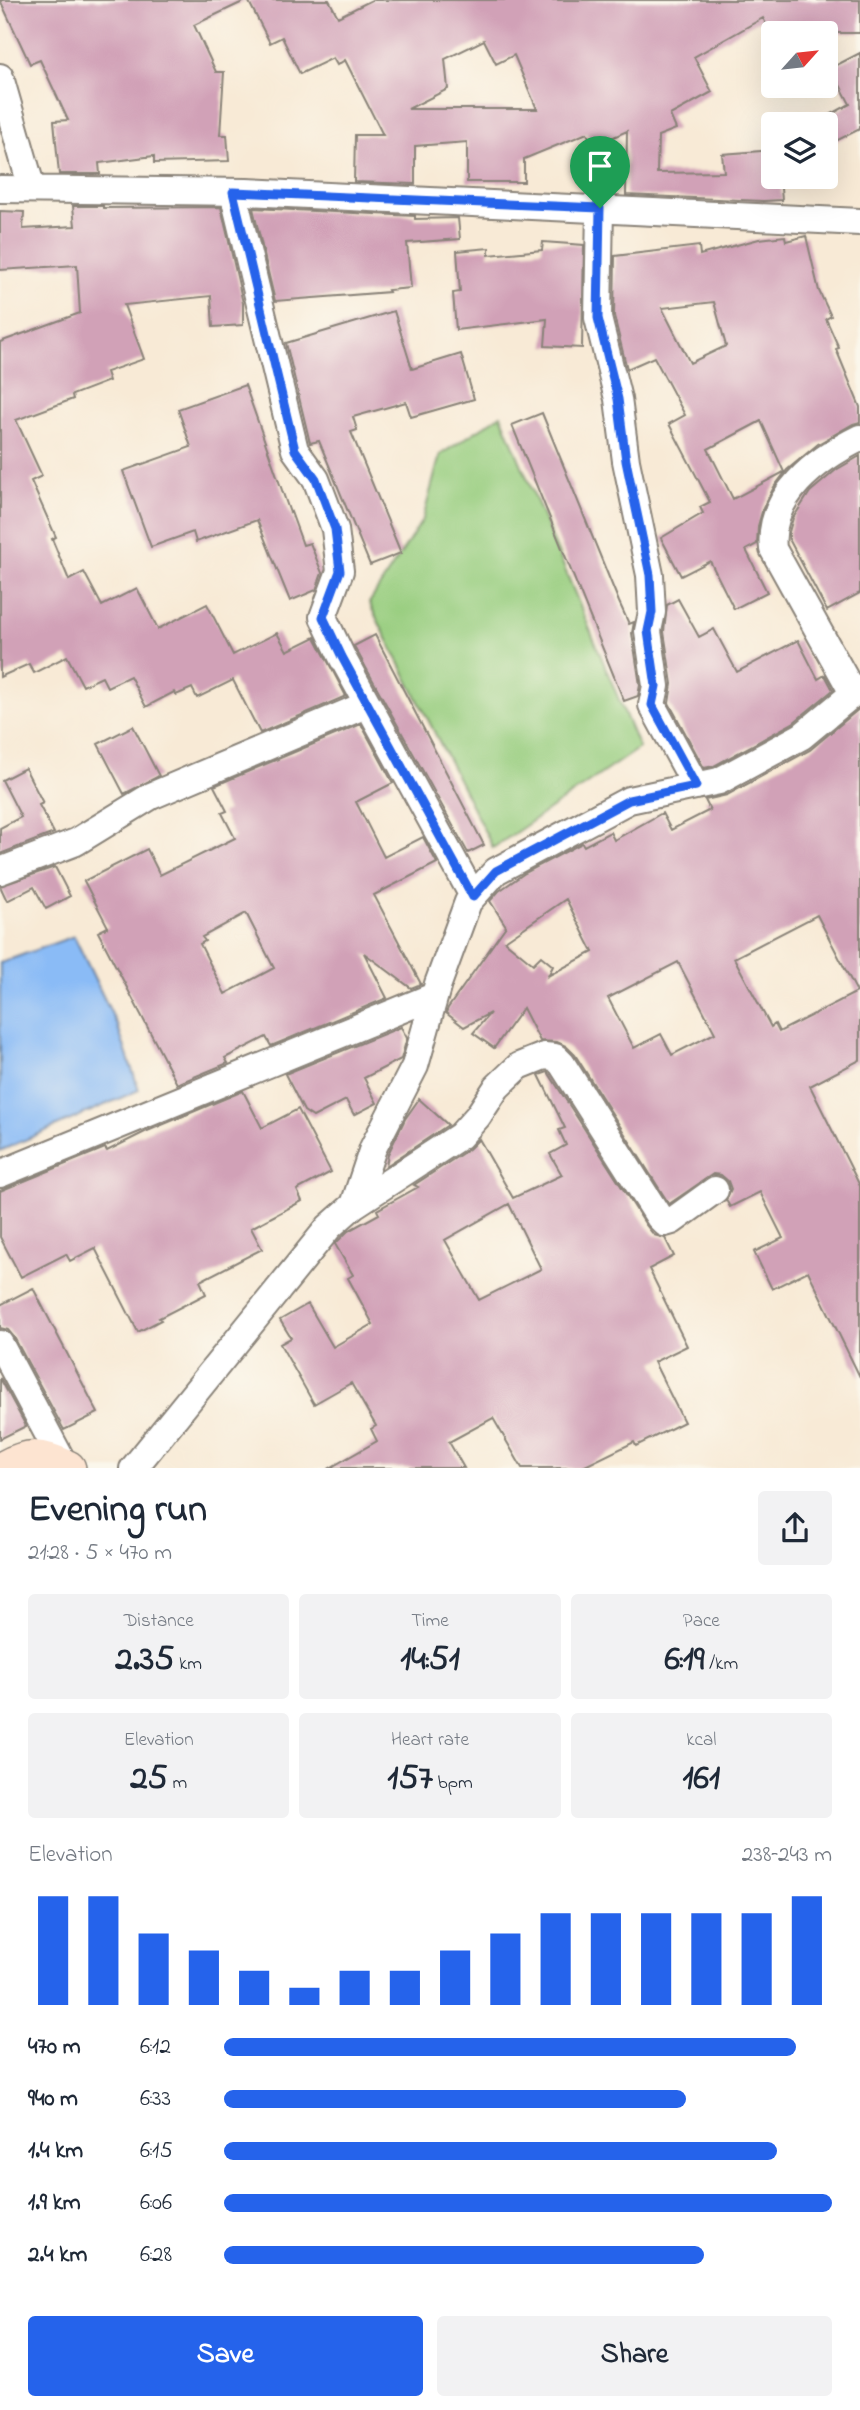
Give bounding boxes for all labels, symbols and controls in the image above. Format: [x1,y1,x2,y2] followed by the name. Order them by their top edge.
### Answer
[761,21,838,98] north arrow
[761,21,838,189] map controls
[761,112,838,189] button: layers
[570,136,630,208] pin
[581,147,619,185] icon: arrive
[28,1483,207,1539] text: Evening run
[758,1491,832,1565] button: share
[28,1537,172,1570] text: 21:28 · 5 × 470 m
[124,1608,194,1635] text: Distance
[411,1608,449,1635] text: Time
[683,1608,720,1635] text: Pace
[115,1635,174,1686] text: 2.35
[400,1635,460,1686] text: 14:51
[664,1635,704,1686] text: 6:19
[174,1651,202,1678] text: km
[704,1651,738,1678] text: /km
[124,1727,194,1754] text: Elevation
[391,1727,469,1754] text: Heart rate
[686,1727,716,1754] text: kcal
[130,1754,168,1805] text: 25
[387,1754,433,1805] text: 157
[682,1754,720,1805] text: 161
[168,1770,187,1797] text: m
[433,1770,473,1797] text: bpm
[28,1839,113,1872] text: Elevation
[742,1839,832,1872] text: 238–243 m
[28,2031,81,2064] text: 470 m
[140,2031,171,2064] text: 6:12
[28,2083,78,2116] text: 940 m
[140,2083,171,2116] text: 6:33
[28,2135,83,2168] text: 1.4 km
[140,2135,173,2168] text: 6:15
[28,2187,81,2220] text: 1.9 km
[140,2187,172,2220] text: 6:06
[28,2239,87,2272] text: 2.4 km
[140,2239,172,2272] text: 6:28
[28,2316,423,2396] button: Save
[437,2316,832,2396] button: Share

